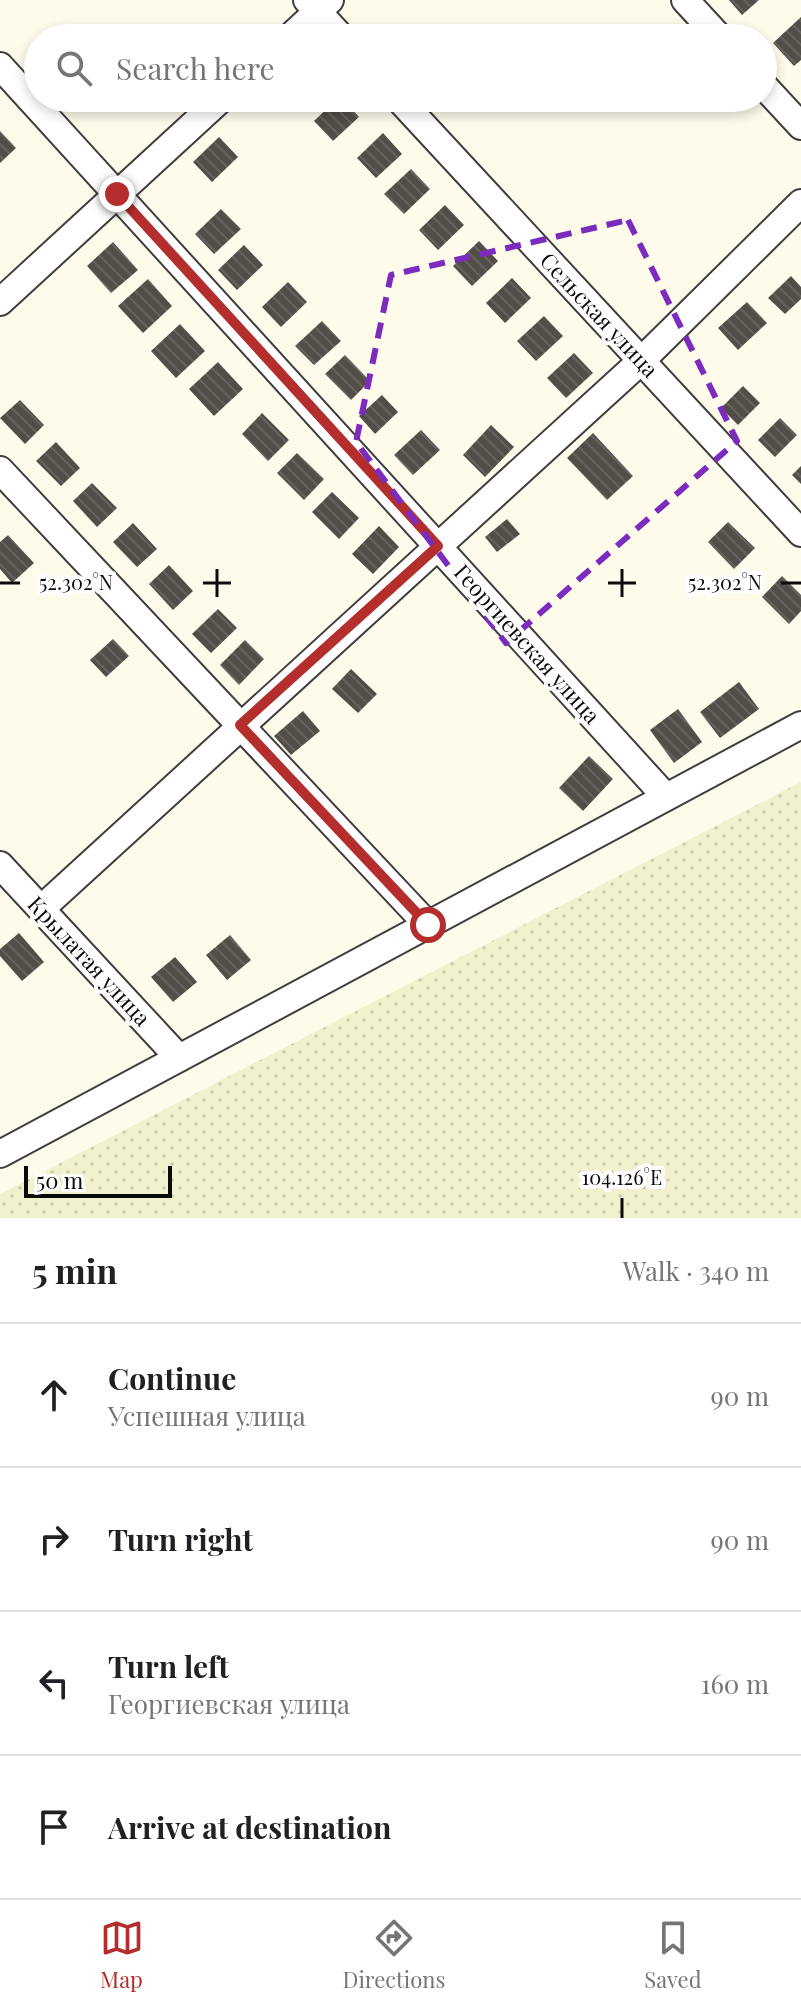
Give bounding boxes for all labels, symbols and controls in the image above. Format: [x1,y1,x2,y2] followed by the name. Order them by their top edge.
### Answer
[24,24,777,112] search box
[52,46,96,90] icon: search
[116,48,275,88] text: Search here
[99,176,135,212] route end
[534,245,665,383] street label: Сельская улица
[448,557,607,729] street label: Георгиевская улица
[39,568,113,595] text: 52.302°N
[688,568,762,595] text: 52.302°N
[22,889,158,1032] street label: Крылатая улица
[410,907,446,943] route start
[24,1162,172,1198] scale bar
[582,1163,662,1190] text: 104.126°E
[36,1165,83,1195] text: 50 m
[32,1247,117,1293] text: 5 min
[623,1253,769,1288] text: Walk · 340 m
[108,1358,236,1398] text: Continue
[32,1373,76,1417] icon: ahead
[711,1378,769,1413] text: 90 m
[108,1398,306,1433] text: Успешная улица
[32,1517,76,1561] icon: right
[108,1519,253,1559] text: Turn right
[711,1522,769,1557] text: 90 m
[108,1646,229,1686] text: Turn left
[32,1661,76,1705] icon: left
[701,1666,769,1701] text: 160 m
[108,1686,350,1721] text: Георгиевская улица
[32,1805,76,1849] icon: arrive
[108,1807,391,1847] text: Arrive at destination
[100,1916,144,1994] tab: Map
[343,1916,445,1994] tab: Directions
[644,1916,702,1994] tab: Saved

